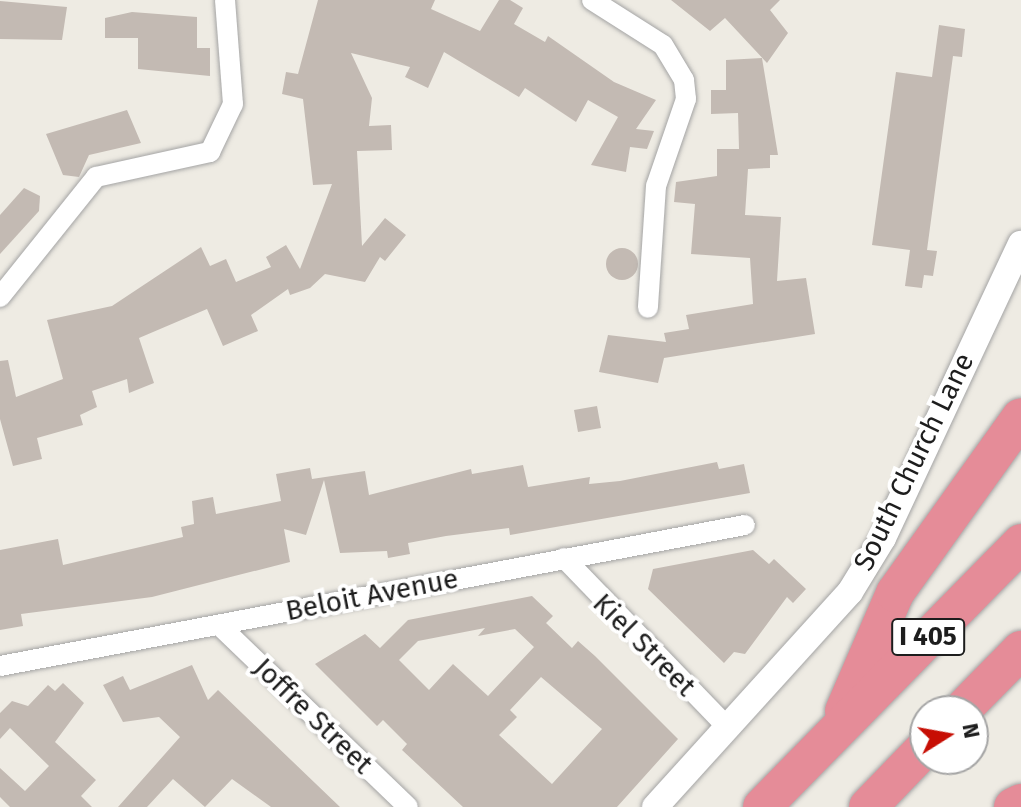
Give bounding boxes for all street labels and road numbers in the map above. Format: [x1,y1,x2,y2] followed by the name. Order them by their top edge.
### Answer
[847,348,981,576] street label: South Church Lane
[283,562,461,628] street label: Beloit Avenue
[586,587,702,703] street label: Kiel Street
[890,615,966,659] road number: I 405
[247,651,379,781] street label: Joffre Street

